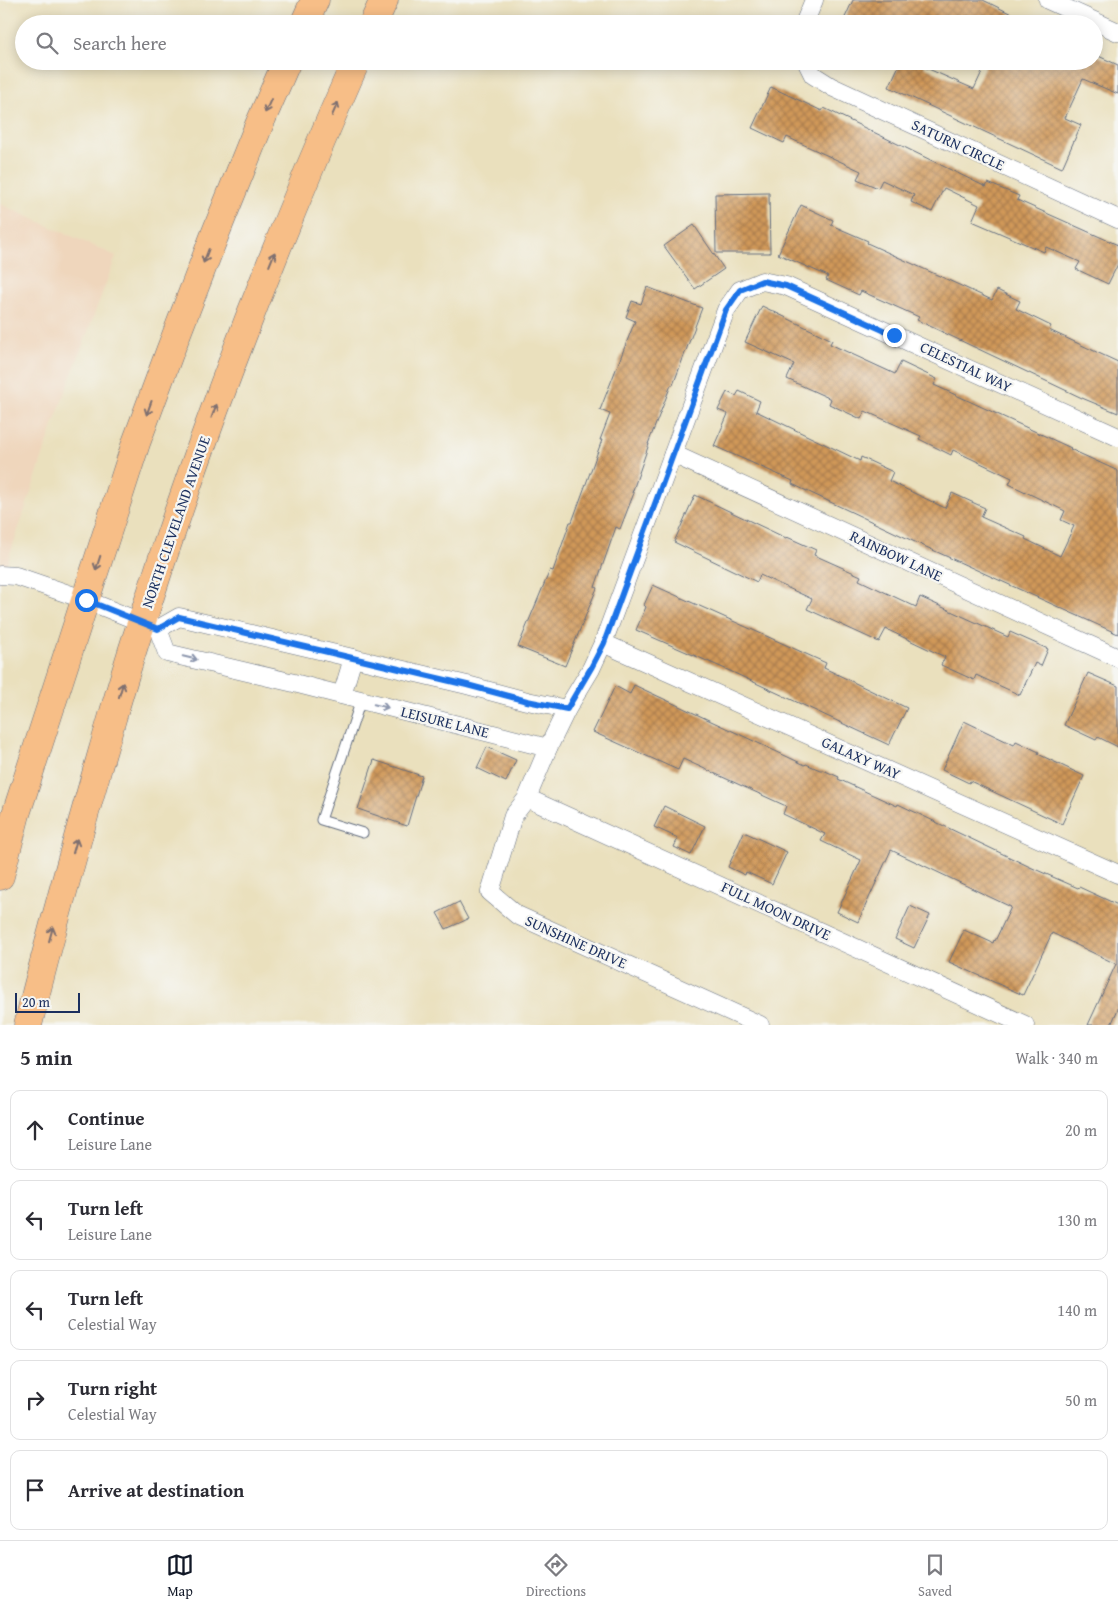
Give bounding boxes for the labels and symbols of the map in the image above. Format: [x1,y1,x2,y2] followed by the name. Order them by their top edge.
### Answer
[262,98,272,113] one-way arrow
[330,102,340,117] one-way arrow
[908,114,1008,175] street label: SATURN CIRCLE
[201,249,210,264] one-way arrow
[268,252,278,267] one-way arrow
[883,324,906,347] route end
[917,336,1016,397] street label: CELESTIAL WAY
[144,400,153,415] one-way arrow
[210,403,220,419] one-way arrow
[136,433,215,611] street label: NORTH CLEVELAND AVENUE
[847,525,946,586] street label: RAINBOW LANE
[93,554,102,570] one-way arrow
[75,589,98,612] route start
[181,654,197,663] one-way arrow
[117,682,127,698] one-way arrow
[399,700,492,743] street label: LEISURE LANE
[373,701,389,711] one-way arrow
[818,731,904,784] street label: GALAXY WAY
[71,838,81,854] one-way arrow
[718,876,835,945] street label: FULL MOON DRIVE
[522,910,631,974] street label: SUNSHINE DRIVE
[46,926,56,942] one-way arrow
[15,990,80,1013] scale bar

